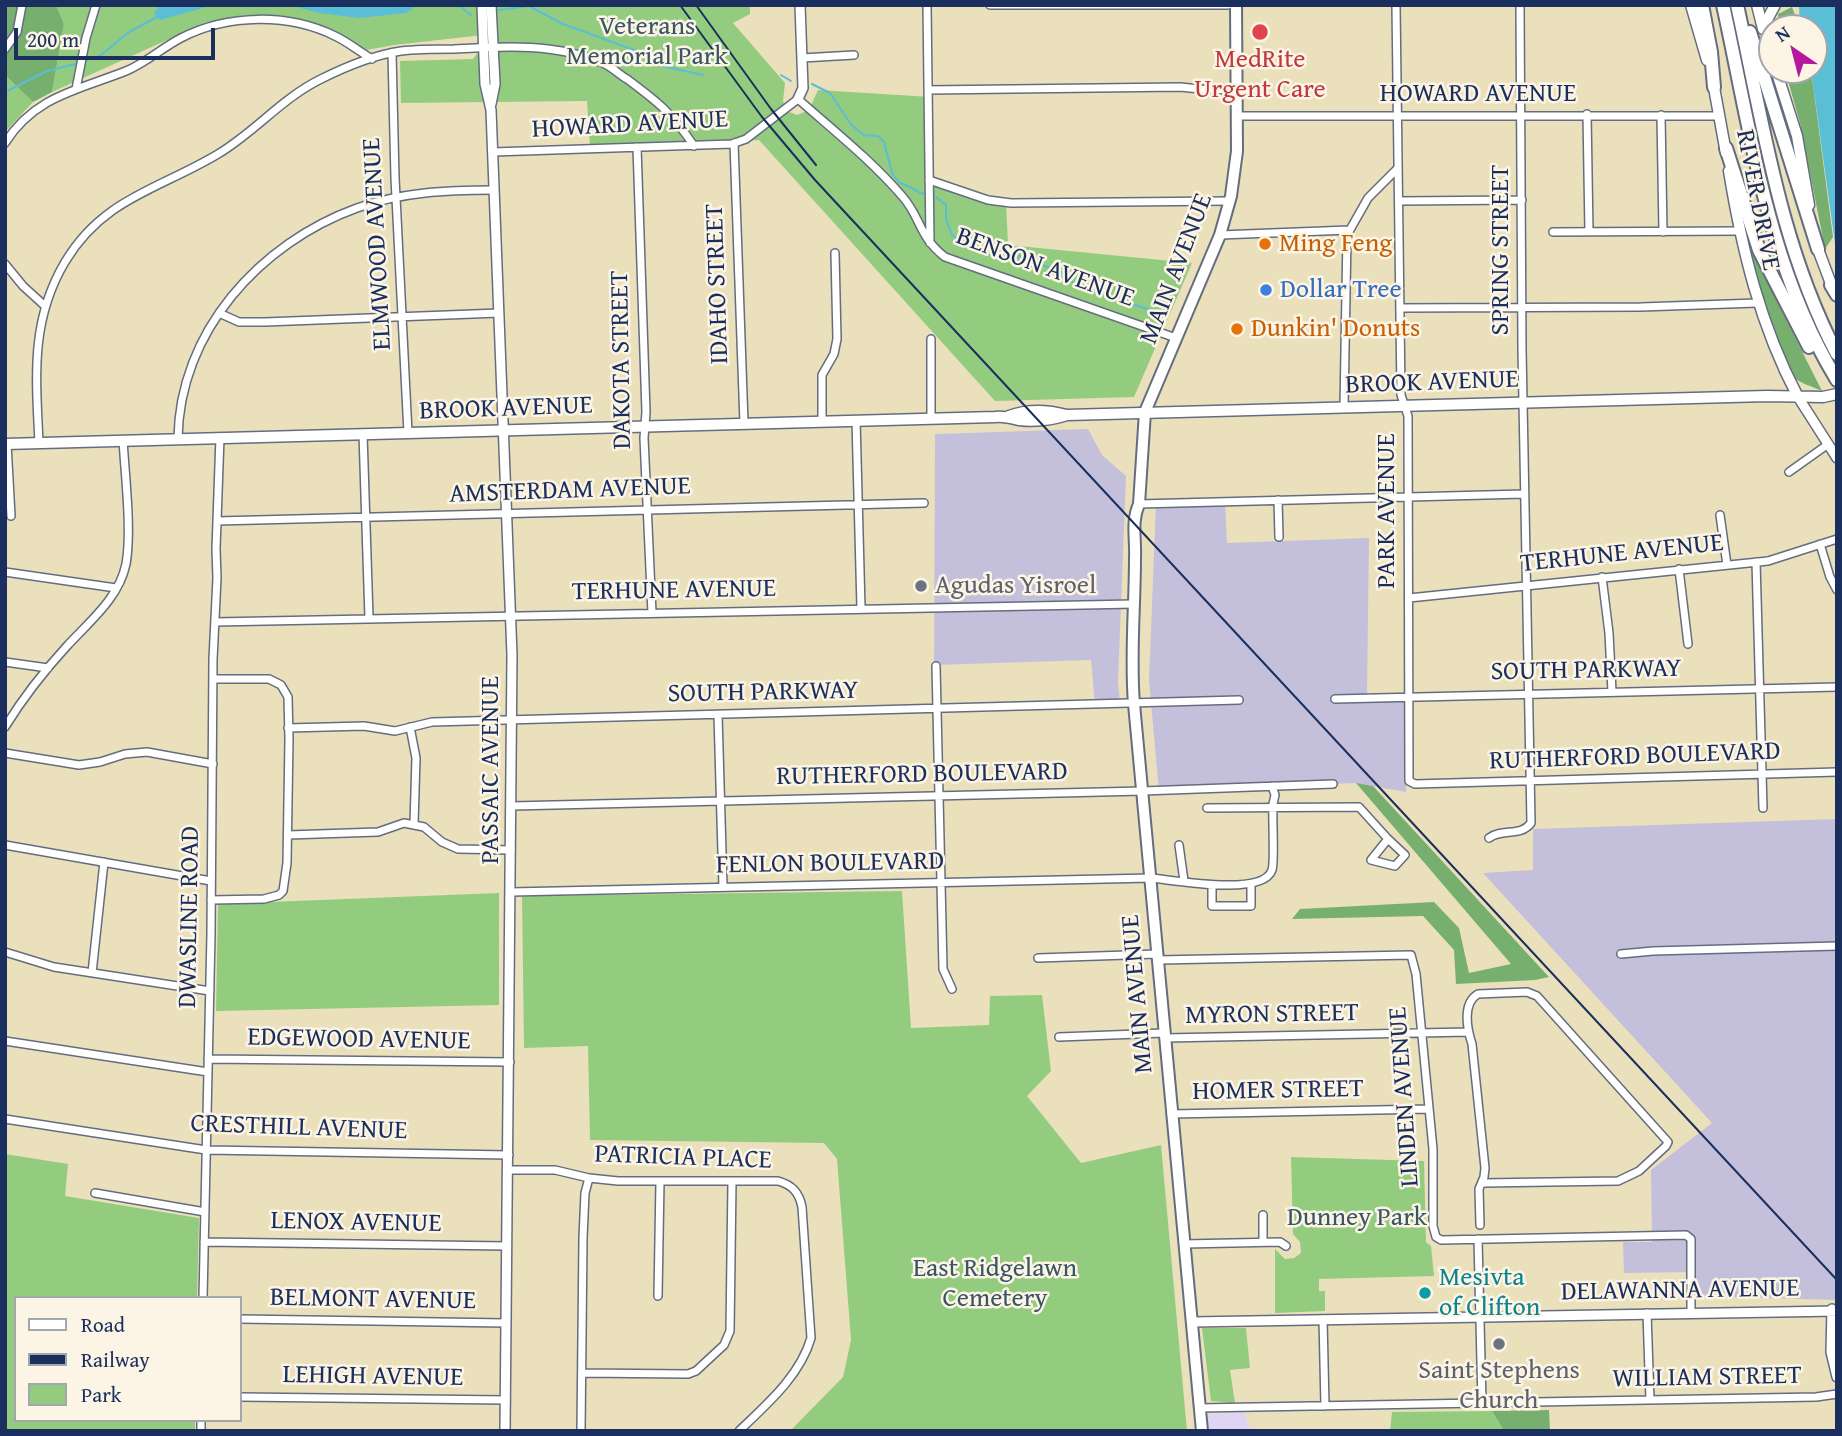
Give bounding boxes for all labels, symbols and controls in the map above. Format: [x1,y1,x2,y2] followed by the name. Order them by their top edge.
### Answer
[566,11,728,72] park label: Veterans Memorial Park
[18,14,219,58] scale bar
[1758,14,1828,84] north arrow
[1769,18,1795,49] text: N
[1250,22,1270,42] marker: MedRite Urgent Care
[27,24,79,55] text: 200 m
[1194,44,1326,106] place label: MedRite Urgent Care
[1380,78,1576,110] street label: HOWARD AVENUE
[531,104,729,146] street label: HOWARD AVENUE
[1728,127,1786,273] street label: RIVER DRIVE
[357,137,399,351] street label: ELMWOOD AVENUE
[1485,165,1517,335] street label: SPRING STREET
[1134,189,1220,349] street label: MAIN AVENUE
[700,203,736,365] street label: IDAHO STREET
[952,221,1138,315] street label: BENSON AVENUE
[1279,228,1392,260] place label: Ming Feng
[1257,236,1273,252] marker: Ming Feng
[605,270,639,450] street label: DAKOTA STREET
[1280,274,1402,306] place label: Dollar Tree
[1258,282,1274,298] marker: Dollar Tree
[1251,313,1420,345] place label: Dunkin' Donuts
[1229,321,1245,337] marker: Dunkin' Donuts
[1345,364,1519,402] street label: BROOK AVENUE
[419,390,593,428] street label: BROOK AVENUE
[1371,433,1403,589] street label: PARK AVENUE
[449,471,691,511] street label: AMSTERDAM AVENUE
[1519,528,1725,580] street label: TERHUNE AVENUE
[935,570,1096,602] place label: Agudas Yisroel
[572,574,776,608] street label: TERHUNE AVENUE
[913,578,929,594] marker: Agudas Yisroel
[1490,654,1682,688] street label: SOUTH PARKWAY
[475,676,507,864] street label: PASSAIC AVENUE
[667,676,859,710] street label: SOUTH PARKWAY
[1489,736,1781,778] street label: RUTHERFORD BOULEVARD
[776,757,1068,793] street label: RUTHERFORD BOULEVARD
[173,826,207,1008] street label: DWASLINE ROAD
[715,846,945,882] street label: FENLON BOULEVARD
[1116,913,1160,1075] street label: MAIN AVENUE
[1185,998,1359,1032] street label: MYRON STREET
[1383,1006,1427,1188] street label: LINDEN AVENUE
[247,1022,471,1058] street label: EDGEWOOD AVENUE
[1192,1074,1364,1108] street label: HOMER STREET
[190,1109,408,1147] street label: CRESTHILL AVENUE
[594,1139,772,1177] street label: PATRICIA PLACE
[1287,1202,1427,1234] park label: Dunney Park
[270,1206,442,1240] street label: LENOX AVENUE
[913,1253,1077,1314] park label: East Ridgelawn Cemetery
[1439,1262,1540,1324] place label: Mesivta of Clifton
[1561,1273,1799,1309] street label: DELAWANNA AVENUE
[270,1283,476,1317] street label: BELMONT AVENUE
[1417,1285,1433,1301] marker: Mesivta of Clifton
[14,1296,242,1422] legend
[81,1309,125,1340] text: Road
[1491,1336,1507,1352] marker: Saint Stephens Church
[81,1344,150,1375] text: Railway
[1418,1355,1580,1416] place label: Saint Stephens Church
[282,1360,464,1394] street label: LEHIGH AVENUE
[1612,1361,1802,1395] street label: WILLIAM STREET
[81,1379,122,1410] text: Park

